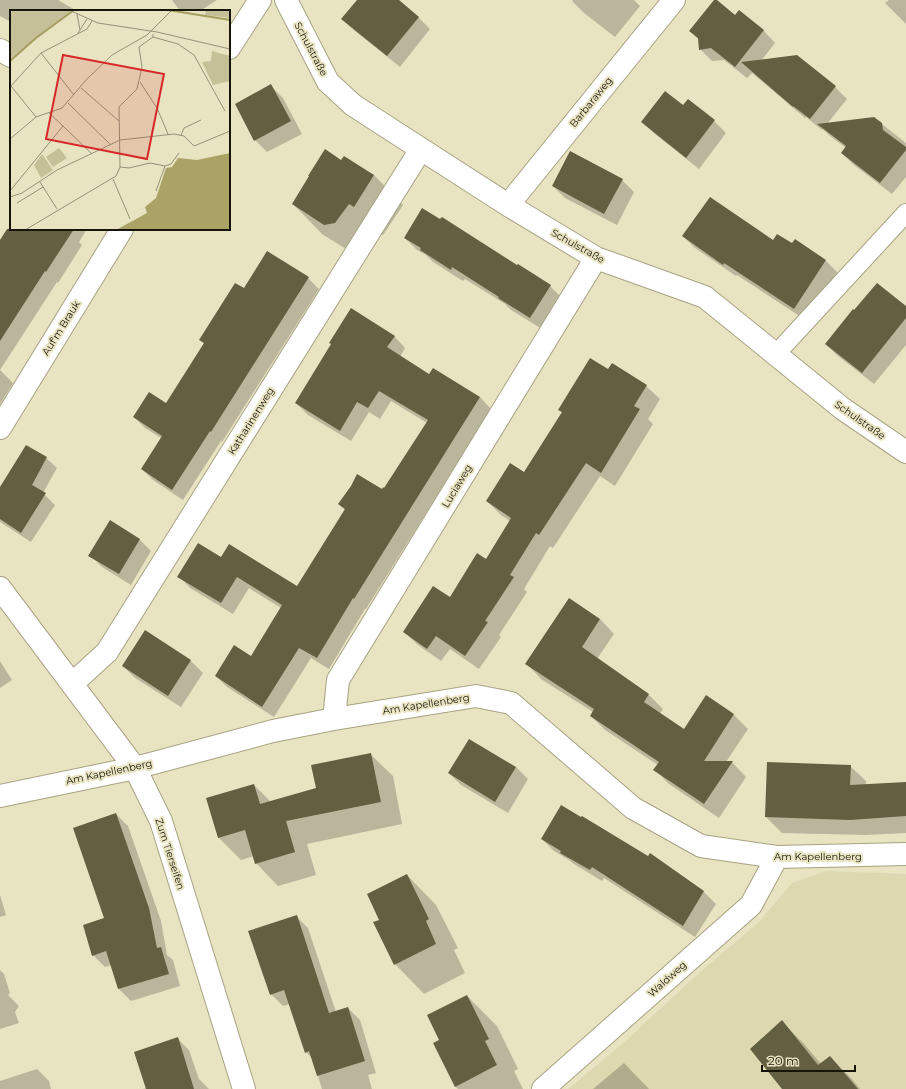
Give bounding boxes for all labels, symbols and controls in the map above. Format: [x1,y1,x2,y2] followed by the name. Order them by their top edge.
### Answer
[10,10,230,230] inset map
[291,20,331,78] street label: Schulstraße
[567,74,615,130] street label: Barbaraweg
[549,226,607,266] street label: Schulstraße
[39,298,83,358] street label: Auf'm Brauk
[225,385,277,457] street label: Katharinenweg
[832,398,888,442] street label: Schulstraße
[439,462,475,510] street label: Luciaweg
[382,691,470,717] street label: Am Kapellenberg
[65,757,153,787] street label: Am Kapellenberg
[152,817,188,891] street label: Zum Tierseifen
[774,850,862,863] street label: Am Kapellenberg
[645,958,689,1000] street label: Waldweg
[762,1047,855,1073] scale bar
[768,1053,799,1068] text: 20 m

